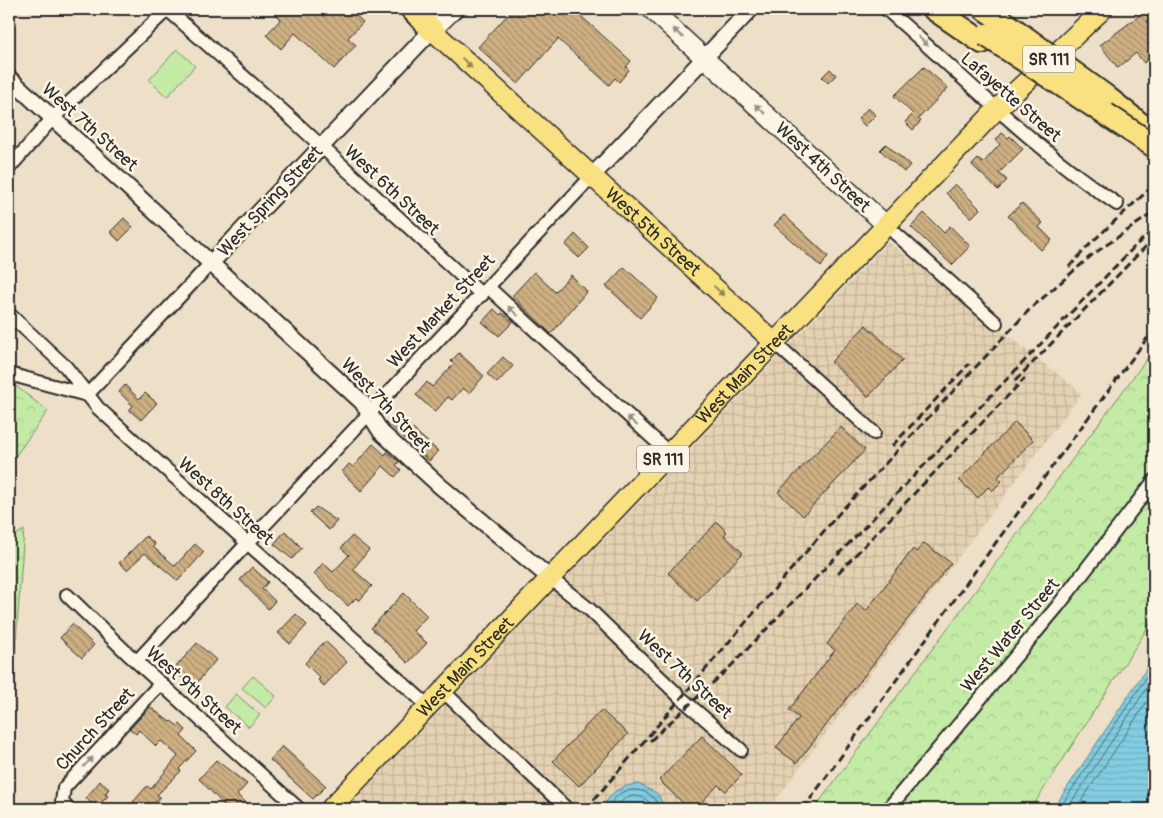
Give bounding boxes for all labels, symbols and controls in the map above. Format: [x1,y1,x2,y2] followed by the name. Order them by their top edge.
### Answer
[671,28,684,39] one-way arrow
[916,35,928,47] one-way arrow
[1023,46,1075,72] road number: SR 111
[956,47,1066,148] street label: Lafayette Street
[461,57,473,69] one-way arrow
[37,78,143,177] street label: West 7th Street
[754,103,766,115] one-way arrow
[770,117,876,218] street label: West 4th Street
[213,140,328,262] street label: West Spring Street
[339,140,445,241] street label: West 6th Street
[600,182,706,282] street label: West 5th Street
[383,249,501,373] street label: West Market Street
[712,285,724,297] one-way arrow
[507,305,519,317] one-way arrow
[691,318,799,430] street label: West Main Street
[336,353,436,458] street label: West 7th Street
[627,415,639,427] one-way arrow
[637,446,689,472] road number: SR 111
[173,452,279,551] street label: West 8th Street
[956,573,1065,697] street label: West Water Street
[412,612,520,723] street label: West Main Street
[632,625,737,725] street label: West 7th Street
[141,641,247,740] street label: West 9th Street
[51,682,140,776] street label: Church Street
[82,756,94,768] one-way arrow

